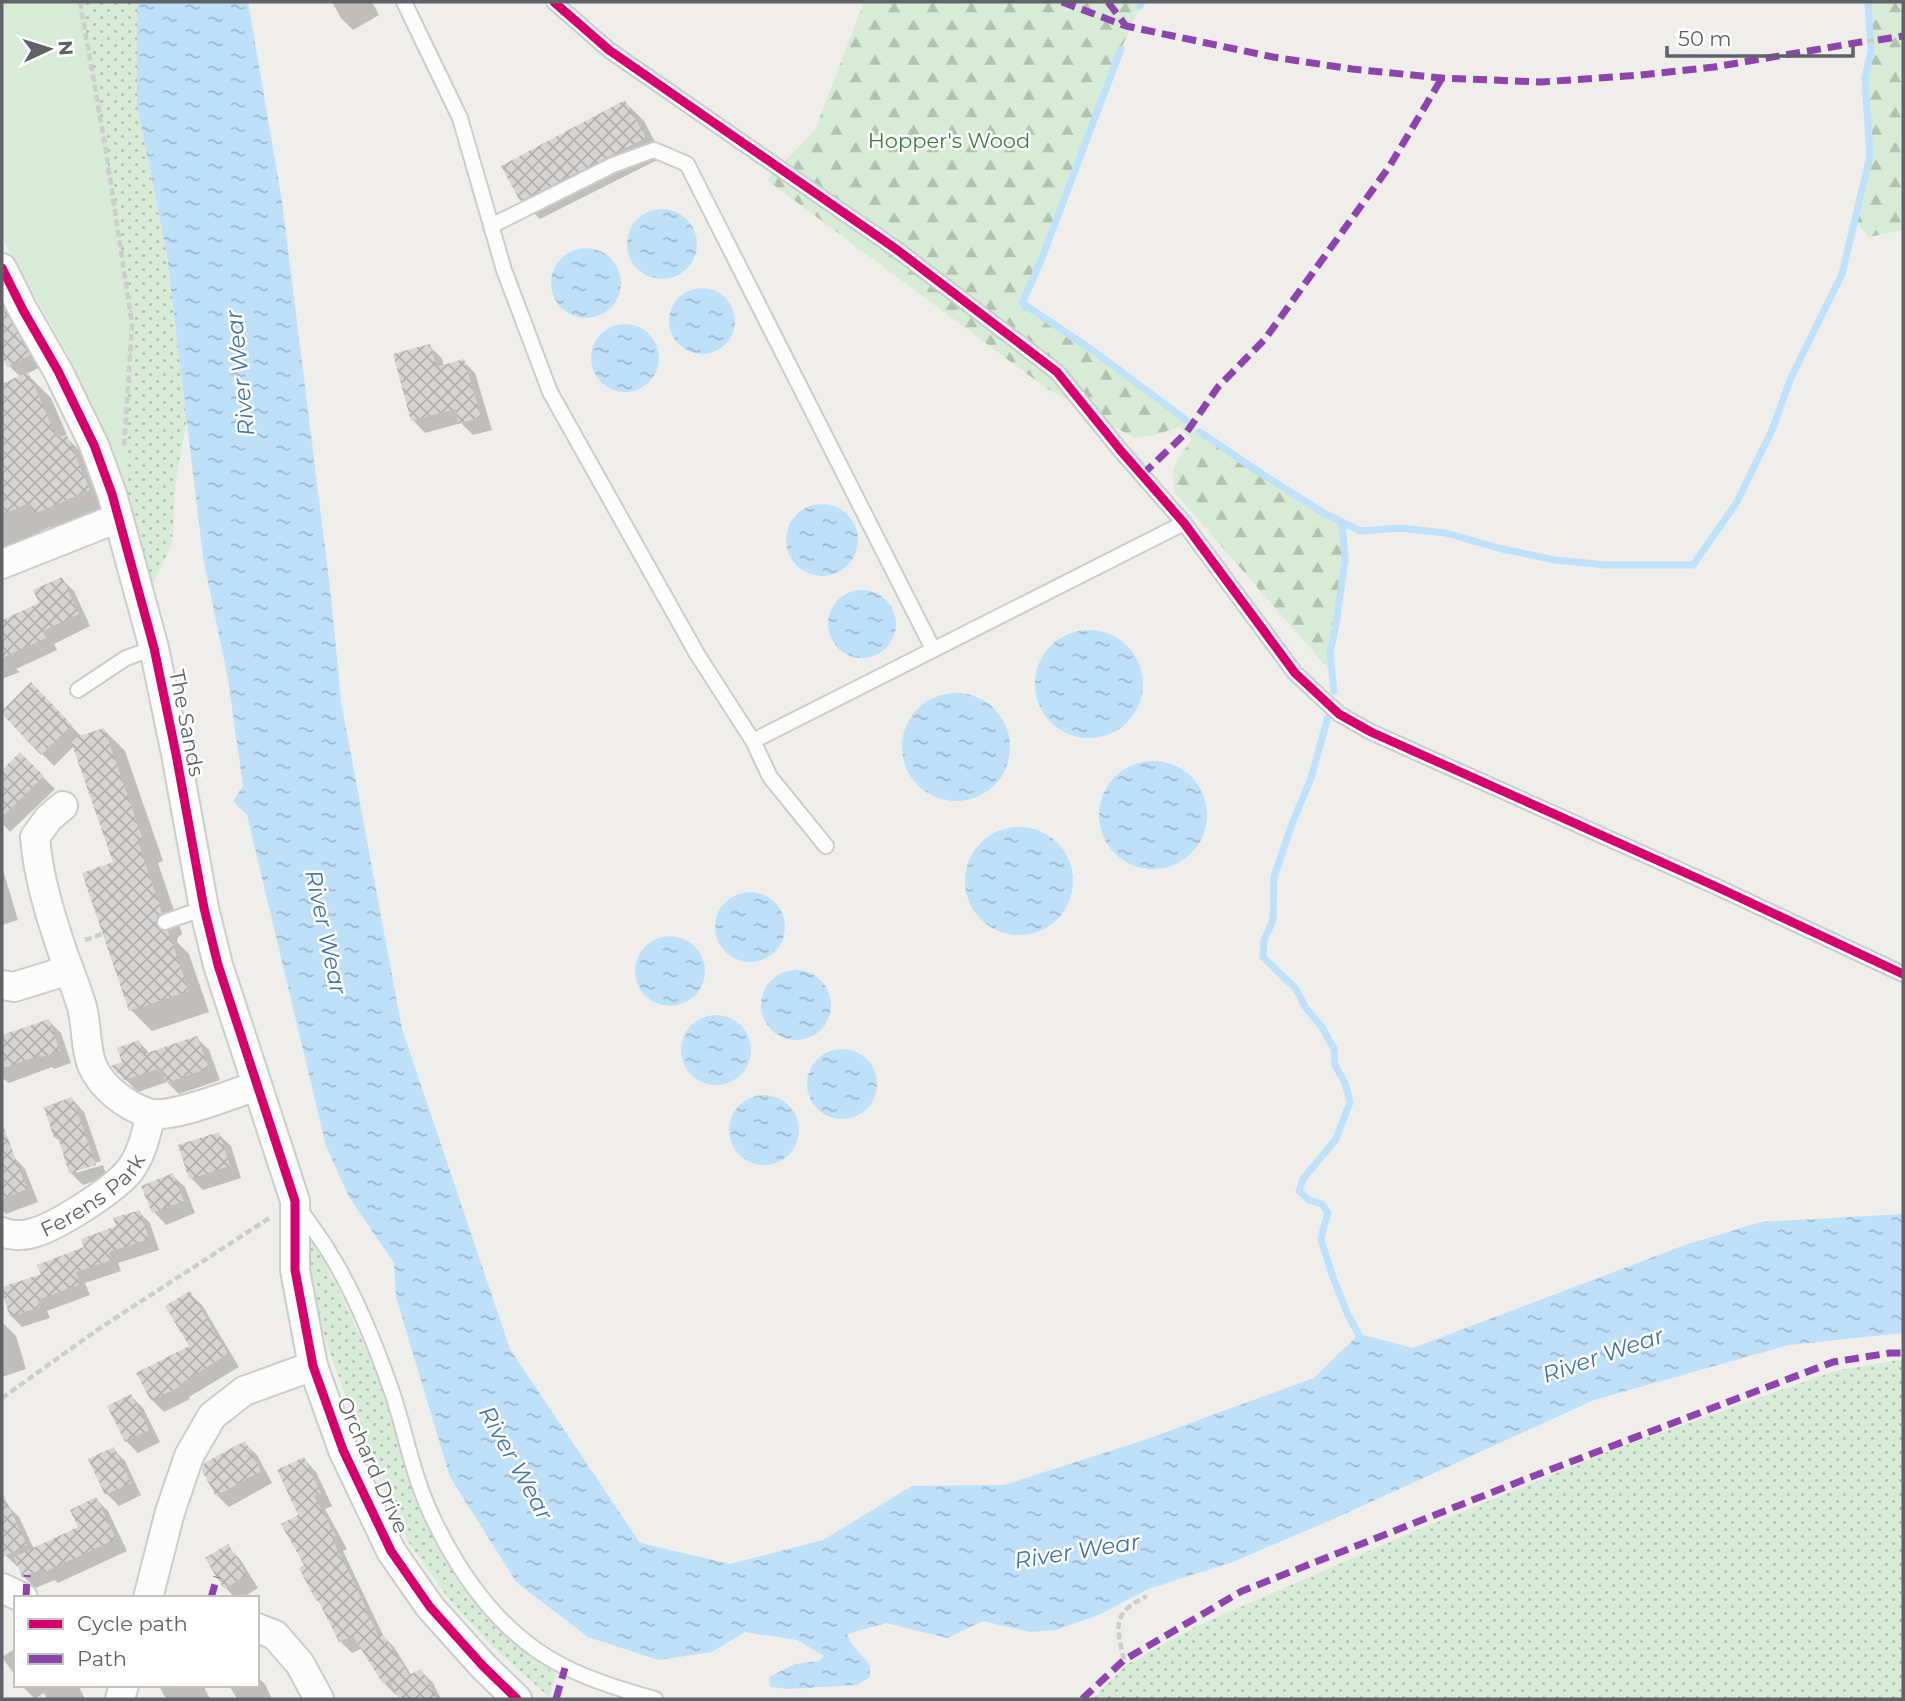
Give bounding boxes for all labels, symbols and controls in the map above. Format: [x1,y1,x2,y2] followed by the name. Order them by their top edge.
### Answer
[14,14,84,84] north arrow
[1667,14,1853,58] scale bar
[1678,26,1732,51] text: 50 m
[53,39,77,56] text: N
[868,128,1030,153] park label: Hopper's Wood
[219,308,261,437] water label: River Wear
[164,667,210,779] street label: The Sands
[299,867,353,998] water label: River Wear
[36,1149,150,1241] street label: Ferens Park
[1539,1321,1668,1389] water label: River Wear
[332,1393,414,1537] street label: Orchard Drive
[473,1401,559,1526] water label: River Wear
[1012,1527,1142,1575] water label: River Wear
[14,1596,259,1687] legend
[77,1611,188,1636] text: Cycle path
[77,1646,127,1671] text: Path

